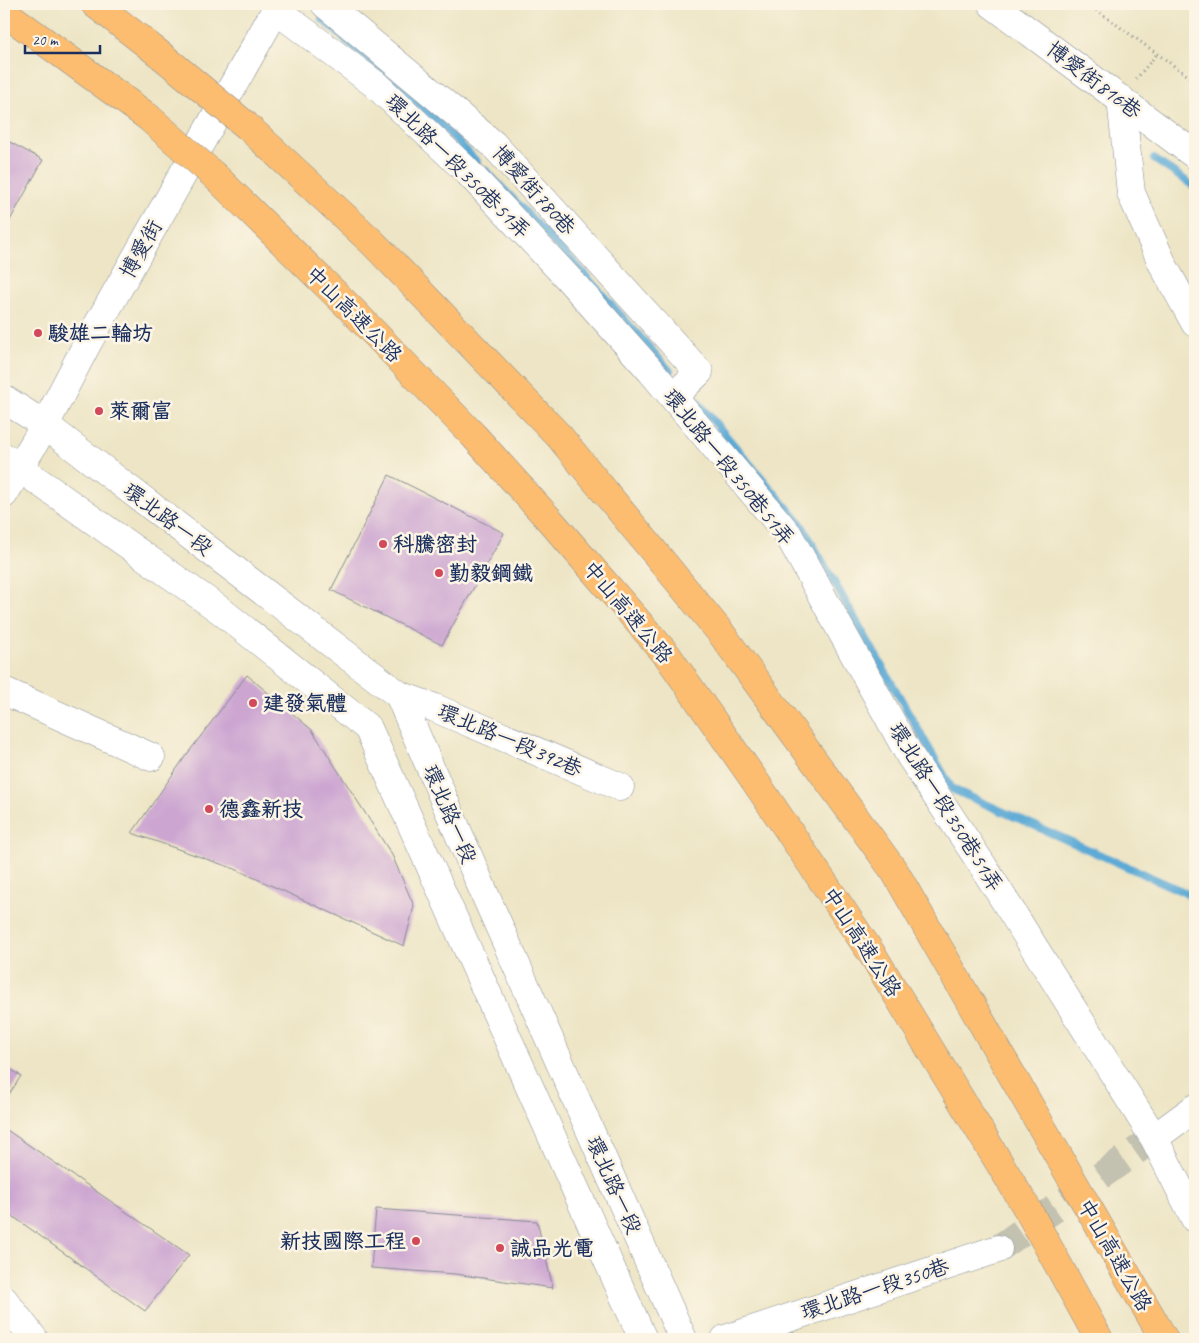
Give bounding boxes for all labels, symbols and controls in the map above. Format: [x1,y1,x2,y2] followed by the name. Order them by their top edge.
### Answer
[25,22,100,54] scale bar
[32,31,59,50] text: 20 m
[1041,36,1147,124] street label: 博愛街816巷
[380,88,536,244] street label: 環北路一段350巷51弄
[487,140,581,240] street label: 博愛街780巷
[114,215,168,283] street label: 博愛街
[300,260,408,368] street label: 中山高速公路
[48,320,153,346] place label: 駿雄二輪坊
[32,327,44,339] marker: 駿雄二輪坊
[658,383,800,551] street label: 環北路一段350巷51弄
[109,398,172,424] place label: 萊爾富
[93,405,105,417] marker: 萊爾富
[118,477,218,561] street label: 環北路一段
[393,531,477,557] place label: 科騰密封
[377,538,389,550] marker: 科騰密封
[578,555,678,669] street label: 中山高速公路
[449,560,533,586] place label: 勤毅鋼鐵
[433,567,445,579] marker: 勤毅鋼鐵
[263,690,347,716] place label: 建發氣體
[247,697,259,709] marker: 建發氣體
[434,698,586,782] street label: 環北路一段392巷
[884,718,1008,896] street label: 環北路一段350巷51弄
[418,761,482,867] street label: 環北路一段
[219,796,303,822] place label: 德鑫新技
[203,803,215,815] marker: 德鑫新技
[817,882,907,1002] street label: 中山高速公路
[581,1132,647,1238] street label: 環北路一段
[1072,1194,1158,1316] street label: 中山高速公路
[280,1228,406,1254] place label: 新技國際工程
[410,1235,422,1247] marker: 新技國際工程
[510,1235,594,1261] place label: 誠品光電
[494,1242,506,1254] marker: 誠品光電
[798,1253,952,1325] street label: 環北路一段350巷

